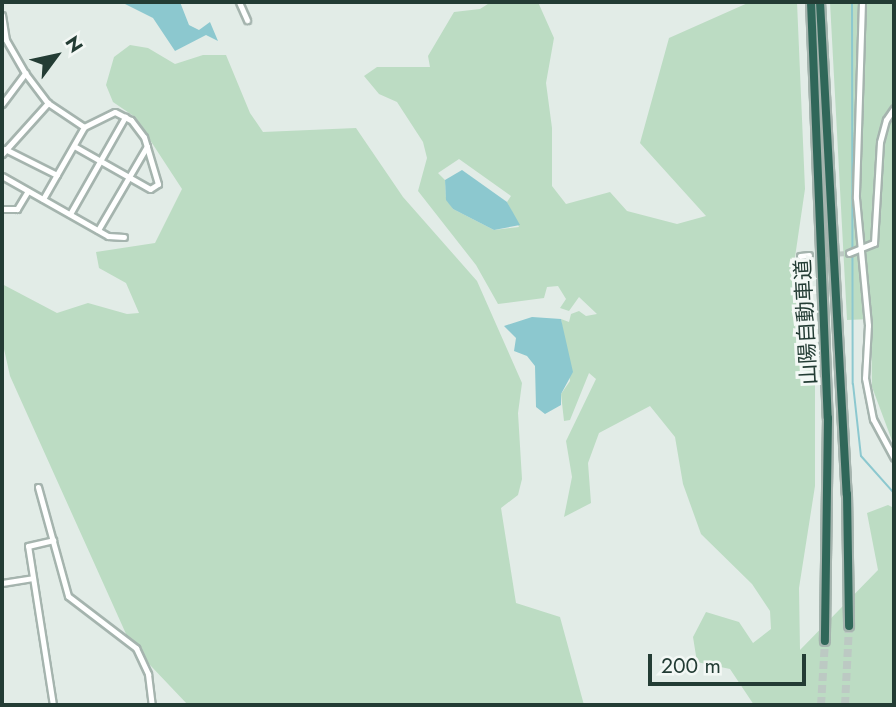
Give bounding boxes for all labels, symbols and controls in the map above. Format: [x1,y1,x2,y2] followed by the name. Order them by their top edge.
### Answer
[21,21,91,91] north arrow
[59,31,89,58] text: N
[790,258,822,386] street label: 山陽自動車道
[651,640,808,684] scale bar
[661,651,721,681] text: 200 m

